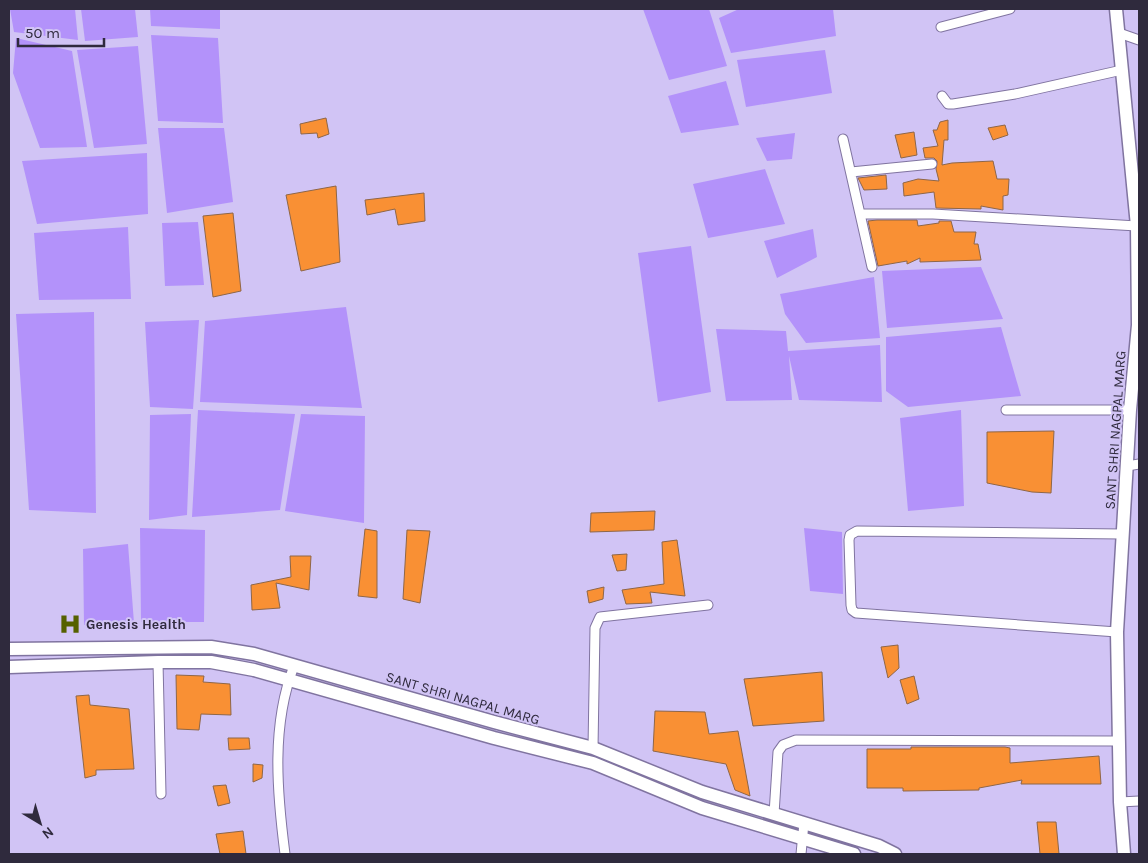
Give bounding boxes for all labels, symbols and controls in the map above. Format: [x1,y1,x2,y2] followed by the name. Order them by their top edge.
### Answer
[18,15,104,47] scale bar
[25,24,60,42] text: 50 m
[1101,350,1130,510] street label: SANT SHRI NAGPAL MARG
[57,611,83,637] hospital icon: Genesis Health
[86,616,186,633] place label: Genesis Health
[384,668,542,729] street label: SANT SHRI NAGPAL MARG
[15,798,65,848] north arrow
[39,823,57,843] text: N

